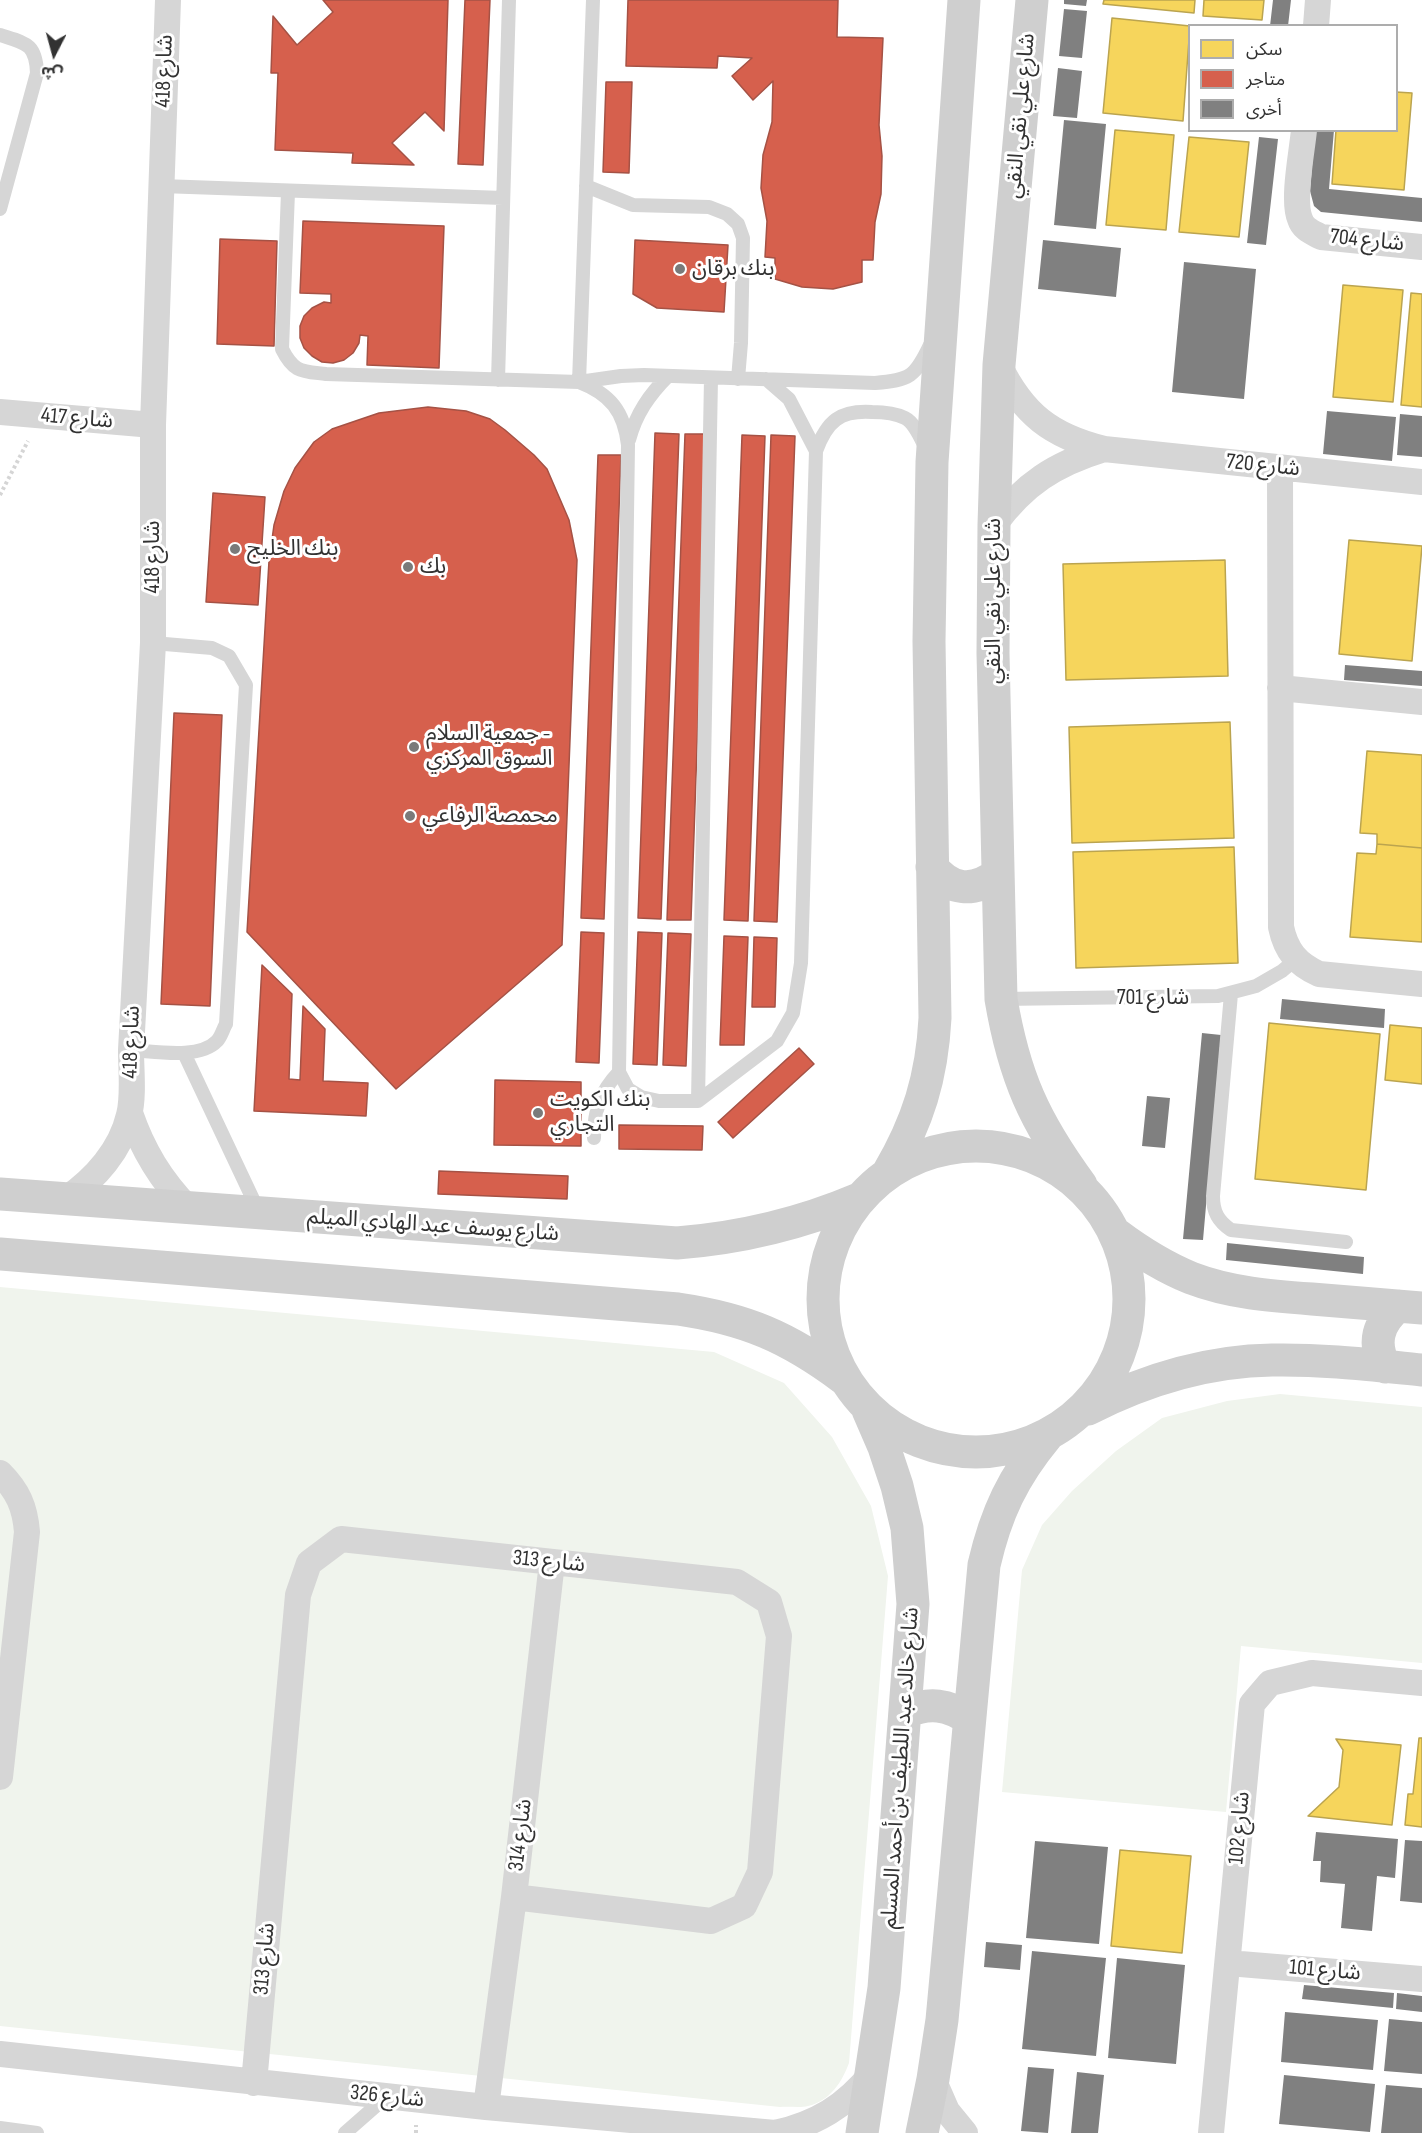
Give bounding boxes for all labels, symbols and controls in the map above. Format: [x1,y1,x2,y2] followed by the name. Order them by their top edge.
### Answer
[24,24,84,84] north arrow
[1188,24,1398,132] legend
[1001,32,1041,200] street label: شارع علي نقي النقي
[151,34,179,108] street label: شارع 418
[1246,39,1282,60] text: سكن
[40,62,64,83] text: ش
[1246,69,1285,90] text: متاجر
[1246,99,1282,120] text: أخرى
[1329,224,1405,258] street label: شارع 704
[692,256,775,282] place label: بنك برقان
[673,262,687,276] marker: بنك برقان
[40,403,114,435] street label: شارع 417
[1225,449,1301,483] street label: شارع 720
[981,518,1007,684] street label: شارع علي نقي النقي
[140,521,166,593] street label: شارع 418
[247,536,338,562] place label: بنك الخليج
[228,542,242,556] marker: بنك الخليج
[420,554,446,580] place label: بك
[401,560,415,574] marker: بك
[426,721,553,772] place label: جمعية السلام - السوق المركزي
[407,740,421,754] marker: جمعية السلام - السوق المركزي
[422,803,558,829] place label: محمصة الرفاعي
[403,809,417,823] marker: محمصة الرفاعي
[1117,985,1189,1011] street label: شارع 701
[118,1005,146,1079] street label: شارع 418
[550,1087,650,1138] place label: بنك الكويت التجاري
[531,1106,545,1120] marker: بنك الكويت التجاري
[306,1204,560,1248] street label: شارع يوسف عبد الهادي الميلم
[512,1545,586,1579] street label: شارع 313
[877,1606,925,1930] street label: شارع خالد عبد اللطيف بن أحمد المسلم
[1224,1791,1256,1865] street label: شارع 102
[503,1797,539,1873] street label: شارع 314
[249,1922,281,1996] street label: شارع 313
[1288,1955,1362,1987] street label: شارع 101
[349,2080,425,2114] street label: شارع 326

